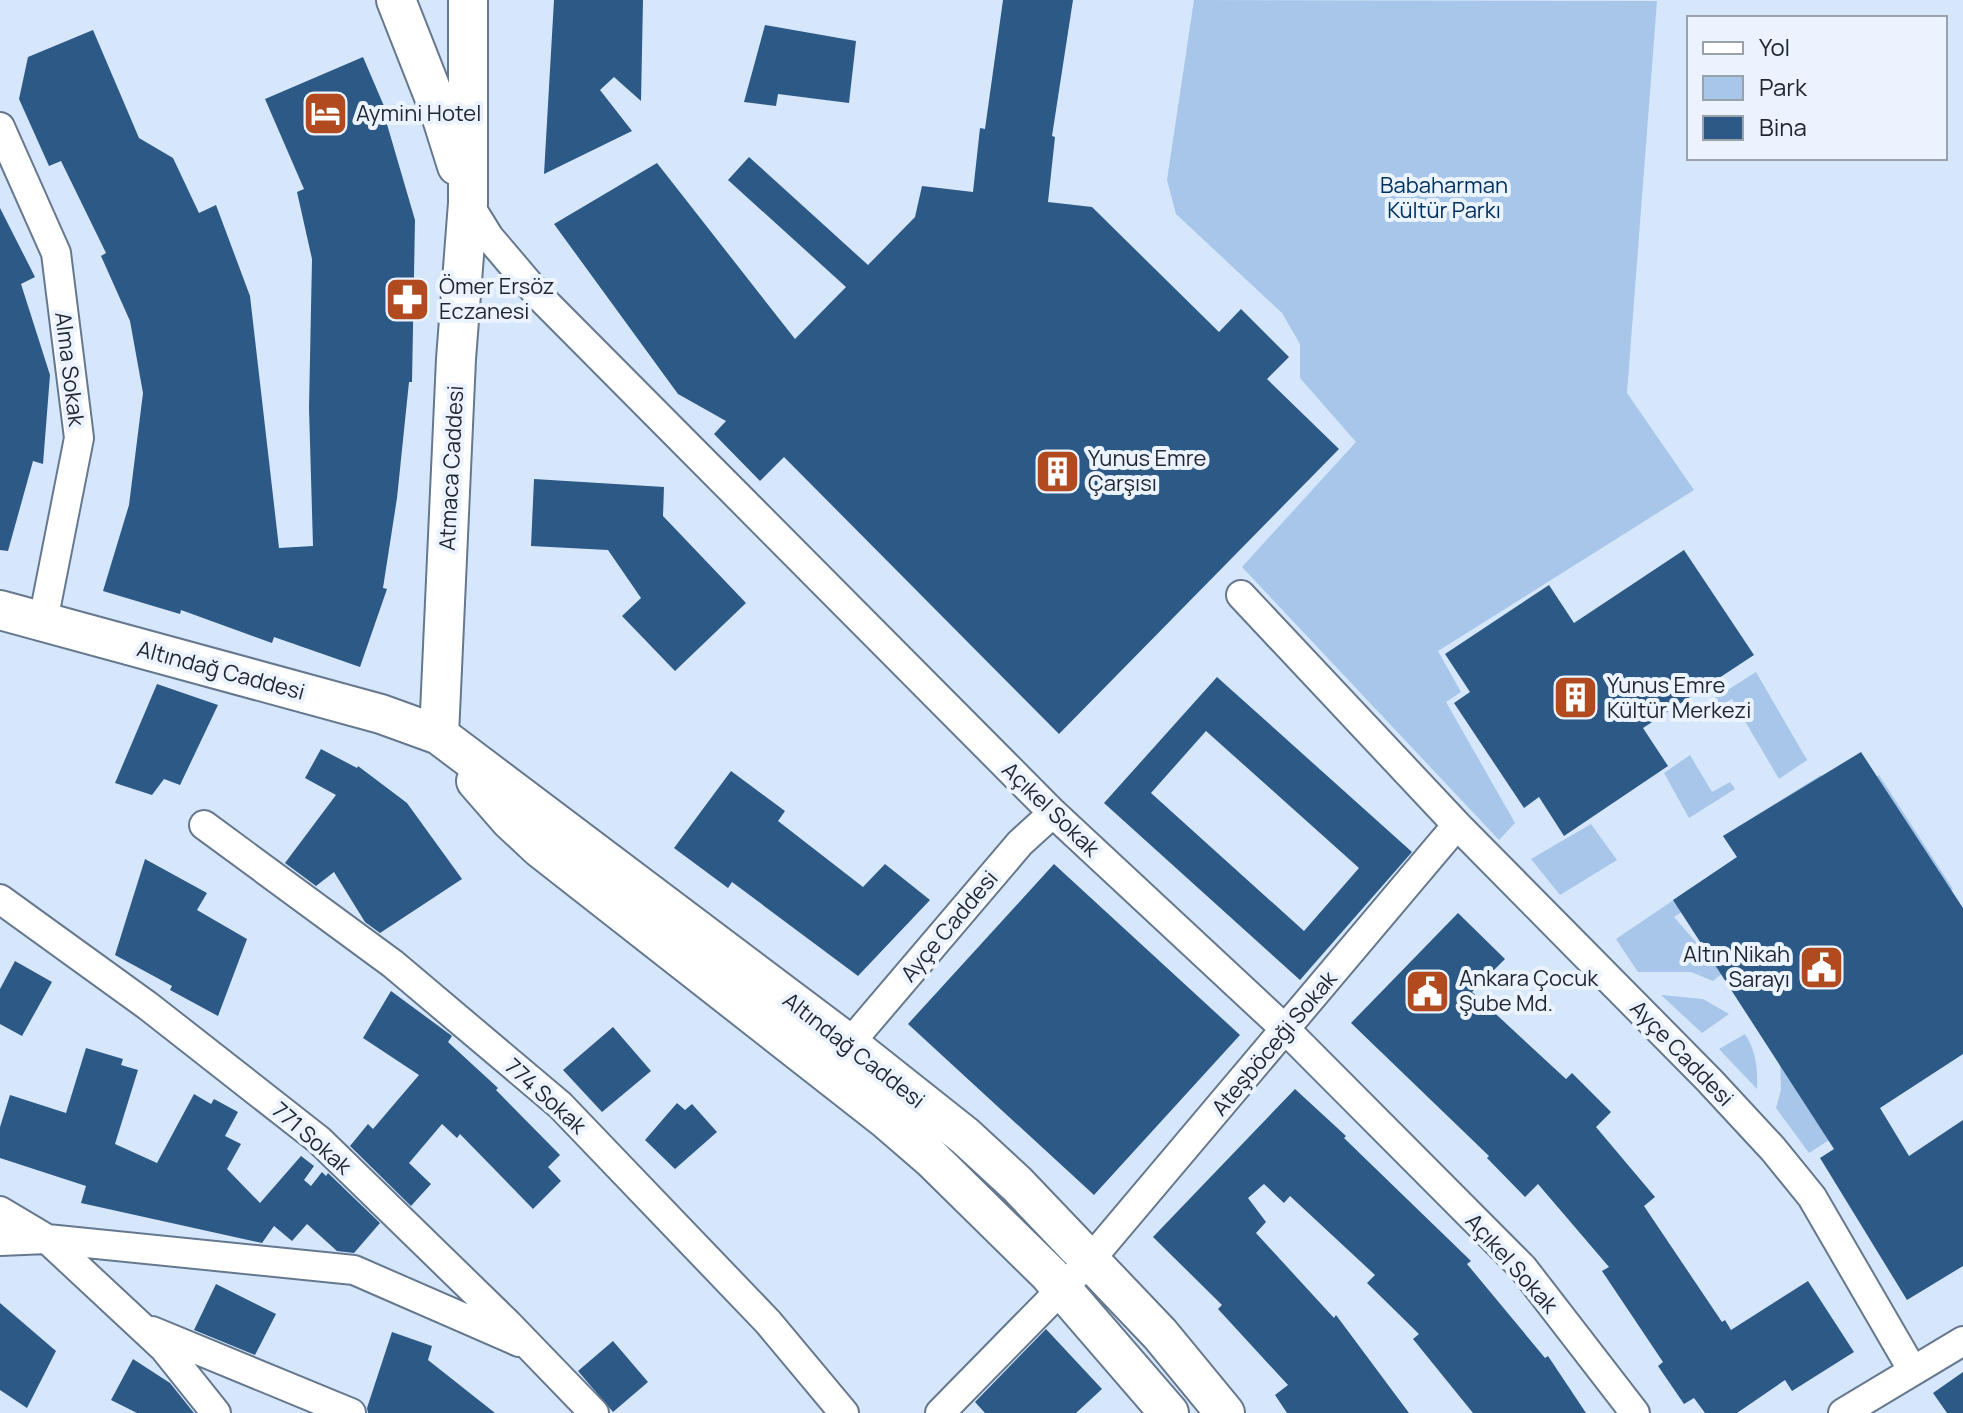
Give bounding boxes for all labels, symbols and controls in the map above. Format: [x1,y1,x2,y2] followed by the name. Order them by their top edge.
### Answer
[1687,16,1947,160] legend
[1759,30,1790,63] text: Yol
[1759,70,1808,103] text: Park
[301,89,349,137] hotel icon: Aymini Hotel
[356,98,481,128] place label: Aymini Hotel
[1759,110,1807,143] text: Bina
[1380,170,1508,225] park label: Babaharman Kültür Parkı
[439,271,555,326] place label: Ömer Ersöz Eczanesi
[384,275,432,323] pharmacy icon: Ömer Ersöz Eczanesi
[48,310,92,429] street label: Alma Sokak
[432,385,470,551] street label: Atmaca Caddesi
[1088,443,1206,498] place label: Yunus Emre Çarşısı
[1033,447,1081,495] building icon: Yunus Emre Çarşısı
[134,633,308,707] street label: Altındağ Caddesi
[1607,670,1751,725] place label: Yunus Emre Kültür Merkezi
[1552,674,1600,722] building icon: Yunus Emre Kültür Merkezi
[996,755,1107,864] street label: Açıkel Sokak
[894,864,1004,988] street label: Ayçe Caddesi
[1683,939,1790,994] place label: Altın Nikah Sarayı
[1797,943,1845,991] public building icon: Altın Nikah Sarayı
[1459,963,1599,1018] place label: Ankara Çocuk Şube Md.
[1205,964,1344,1122] street label: Ateşböceği Sokak
[1404,967,1452,1015] public building icon: Ankara Çocuk Şube Md.
[777,985,931,1115] street label: Altındağ Caddesi
[1624,993,1740,1113] street label: Ayçe Caddesi
[499,1051,594,1141] street label: 774 Sokak
[266,1095,359,1182] street label: 771 Sokak
[1459,1207,1566,1320] street label: Açıkel Sokak

